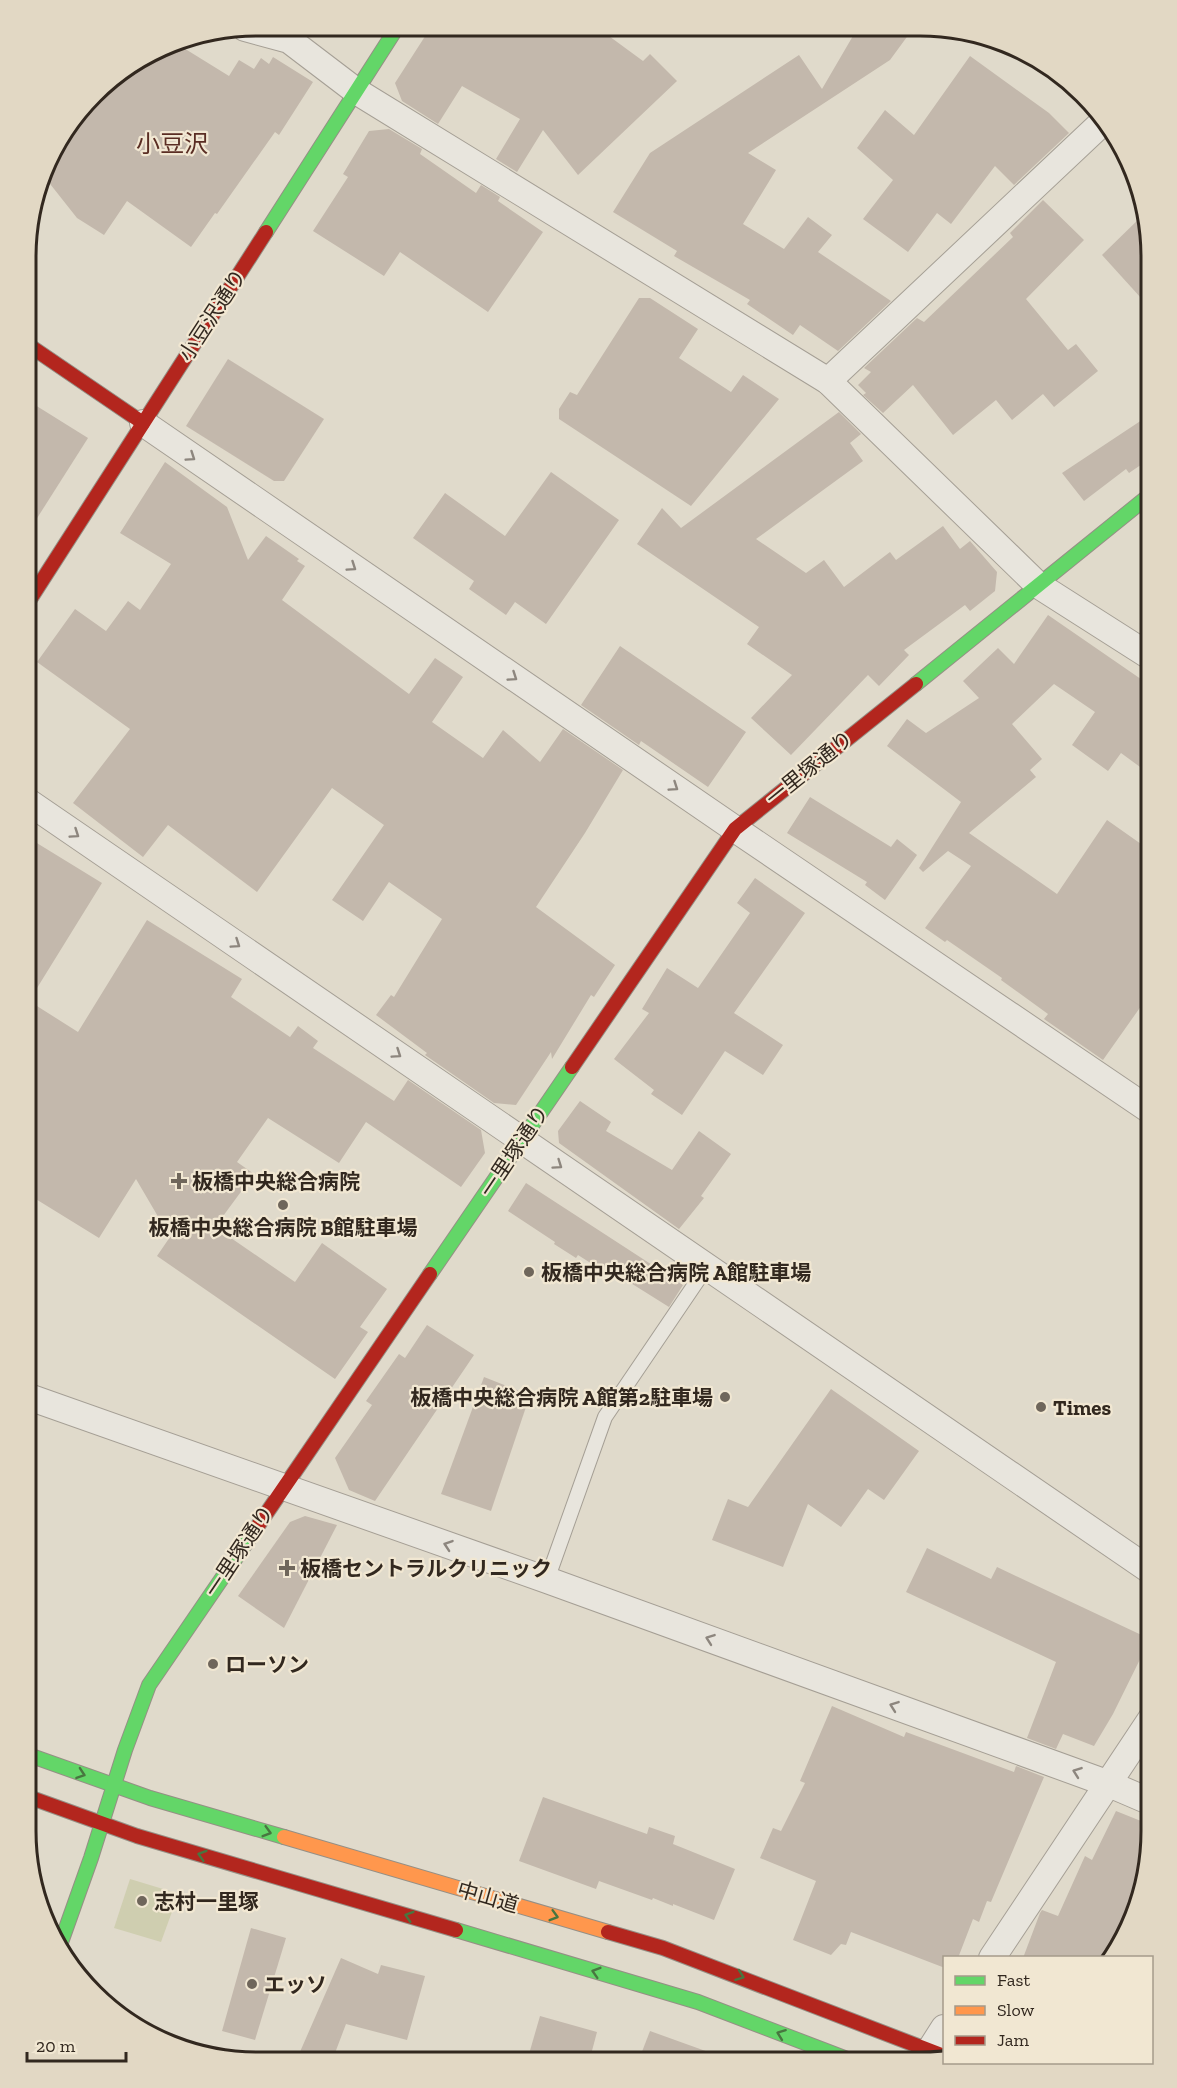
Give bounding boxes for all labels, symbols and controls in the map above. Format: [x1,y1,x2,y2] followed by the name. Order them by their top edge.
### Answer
[136,129,208,158] district label: 小豆沢
[173,264,251,366] street label: 小豆沢通り
[185,449,196,460] one-way arrow
[346,560,357,571] one-way arrow
[506,670,517,681] one-way arrow
[760,725,858,811] street label: 一里塚通り
[667,780,678,791] one-way arrow
[68,827,79,838] one-way arrow
[229,937,240,948] one-way arrow
[390,1047,401,1058] one-way arrow
[474,1100,554,1202] street label: 一里塚通り
[551,1158,562,1169] one-way arrow
[192,1169,360,1194] place label: 板橋中央総合病院
[170,1172,188,1190] marker: 板橋中央総合病院
[276,1198,290,1212] marker: 板橋中央総合病院 B館駐車場
[149,1215,418,1240] place label: 板橋中央総合病院 B館駐車場
[541,1260,811,1285] place label: 板橋中央総合病院 A館駐車場
[522,1265,536,1279] marker: 板橋中央総合病院 A館駐車場
[410,1385,713,1410] place label: 板橋中央総合病院 A館第2駐車場
[718,1390,732,1404] marker: 板橋中央総合病院 A館第2駐車場
[1053,1395,1111,1420] place label: Times
[1034,1400,1048,1414] marker: Times
[199,1500,279,1602] street label: 一里塚通り
[443,1540,454,1553] one-way arrow
[300,1556,552,1581] place label: 板橋セントラルクリニック
[278,1559,296,1577] marker: 板橋セントラルクリニック
[706,1634,716,1647] one-way arrow
[225,1652,309,1677] place label: ローソン
[206,1657,220,1671] marker: ローソン
[889,1700,900,1713] one-way arrow
[75,1766,85,1779] one-way arrow
[1072,1767,1083,1780] one-way arrow
[261,1825,272,1837] one-way arrow
[197,1850,208,1862] one-way arrow
[454,1876,522,1918] street label: 中山道
[154,1889,259,1914] place label: 志村一里塚
[135,1894,149,1908] marker: 志村一里塚
[549,1909,559,1921] one-way arrow
[404,1911,415,1923] one-way arrow
[943,1956,1153,2064] legend
[591,1967,602,1979] one-way arrow
[734,1969,745,1982] one-way arrow
[997,1969,1030,1991] text: Fast
[264,1972,327,1997] place label: エッソ
[245,1977,259,1991] marker: エッソ
[997,1999,1034,2021] text: Slow
[27,2025,126,2063] scale bar
[776,2029,787,2041] one-way arrow
[997,2029,1029,2051] text: Jam
[36,2035,76,2057] text: 20 m

